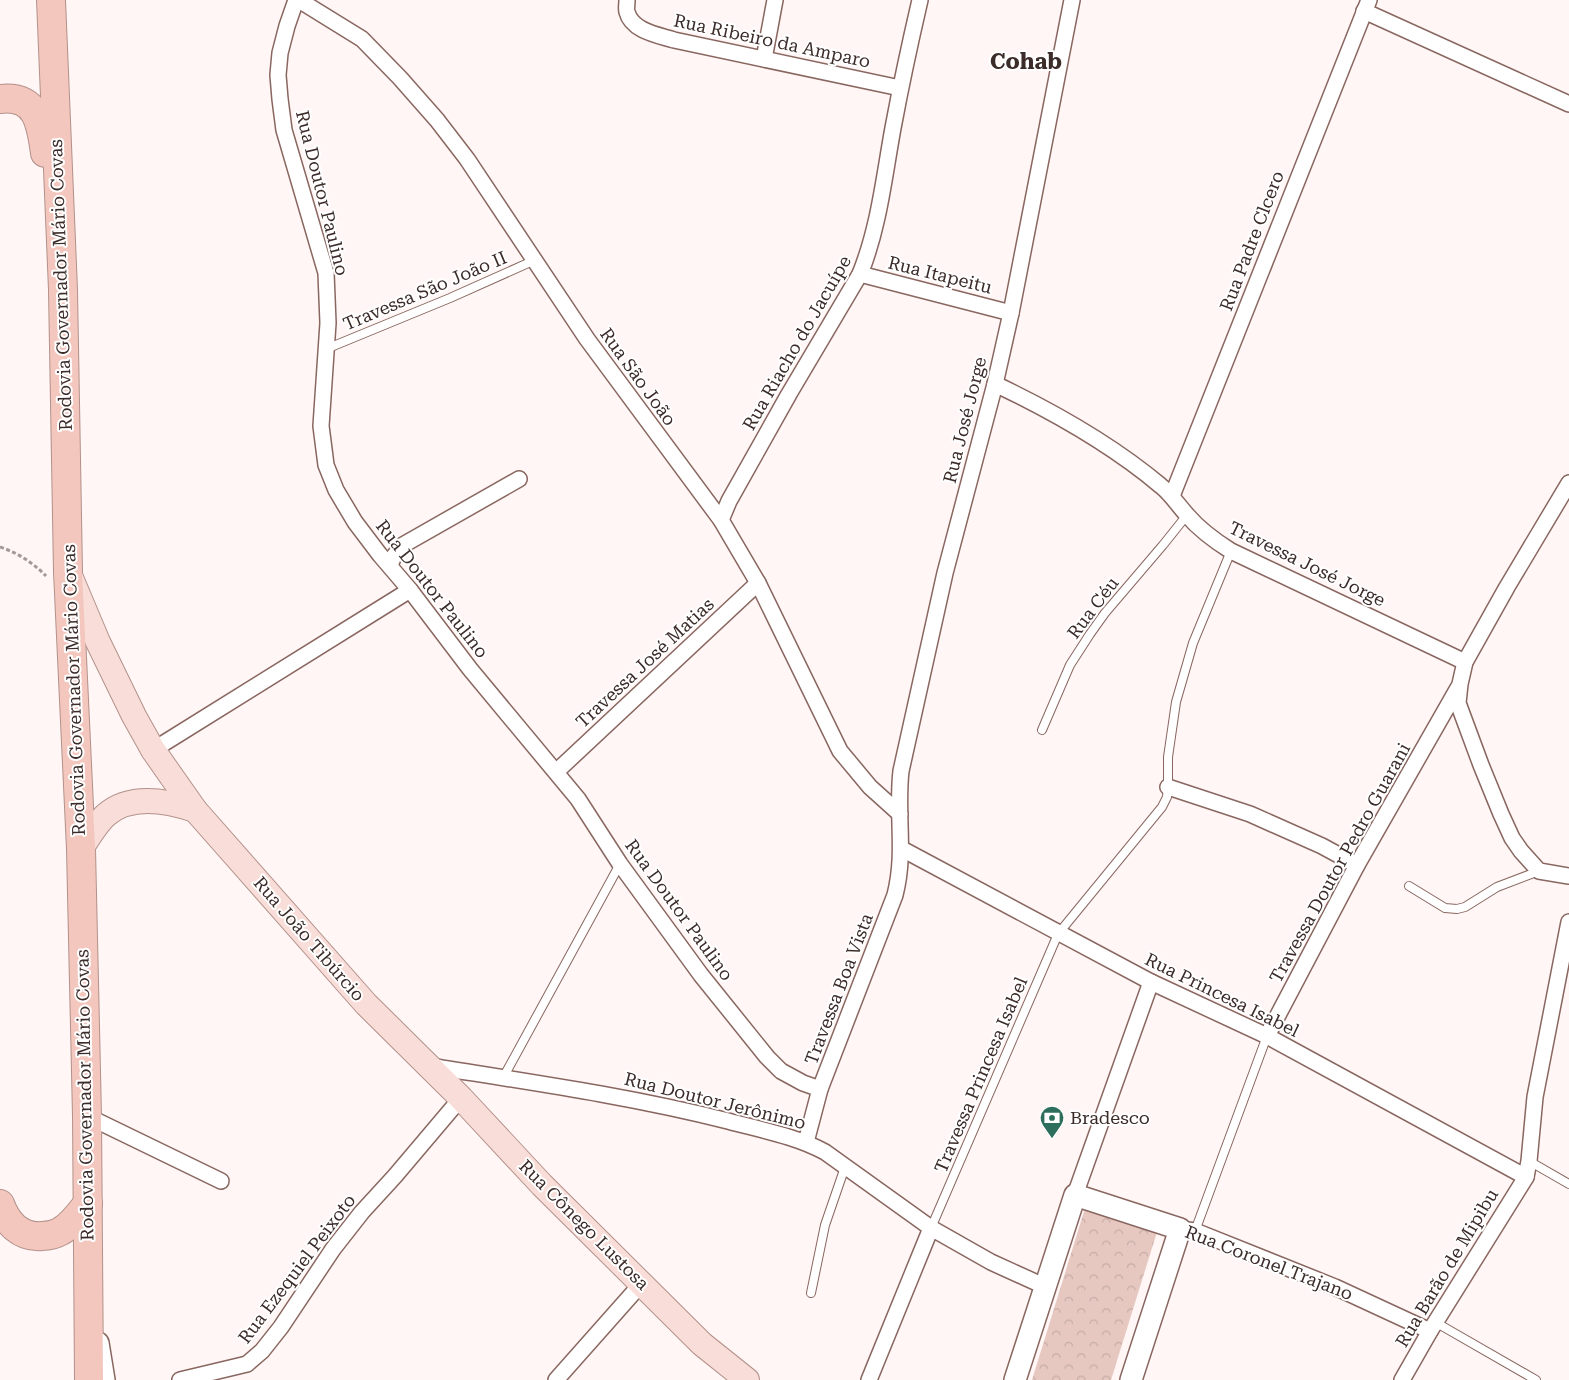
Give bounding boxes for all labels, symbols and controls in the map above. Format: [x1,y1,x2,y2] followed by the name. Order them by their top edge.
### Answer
[672,9,872,72] street label: Rua Ribeiro da Amparo
[990,49,1062,74] district label: Cohab
[292,108,353,278] street label: Rua Doutor Paulino
[45,139,76,431] street label: Rodovia Governador Mário Covas
[1215,168,1288,314] street label: Rua Padre Clcero
[340,247,510,334] street label: Travessa São João II
[886,251,994,298] street label: Rua Itapeitu
[738,252,855,434] street label: Rua Riacho do Jacuípe
[596,324,681,430] street label: Rua São João
[939,355,990,485] street label: Rua José Jorge
[372,515,493,662] street label: Rua Doutor Paulino
[1226,517,1389,611] street label: Travessa José Jorge
[58,544,89,836] street label: Rodovia Governador Mário Covas
[1063,573,1123,643] street label: Rua Céu
[571,593,718,732] street label: Travessa José Matias
[1265,739,1414,986] street label: Travessa Doutor Pedro Guarani
[621,835,738,984] street label: Rua Doutor Paulino
[250,872,369,1005] street label: Rua João Tibúrcio
[800,910,877,1067] street label: Travessa Boa Vista
[1142,948,1303,1041] street label: Rua Princesa Isabel
[71,949,98,1241] street label: Rodovia Governador Mário Covas
[930,973,1031,1176] street label: Travessa Princesa Isabel
[622,1068,808,1133] street label: Rua Doutor Jerônimo
[1039,1105,1065,1139] bank icon: Bradesco
[1070,1107,1150,1128] place label: Bradesco
[515,1155,654,1294] street label: Rua Cônego Lustosa
[1391,1185,1502,1351] street label: Rua Barão de Mipibu
[234,1190,360,1348] street label: Rua Ezequiel Peixoto
[1182,1221,1356,1304] street label: Rua Coronel Trajano

